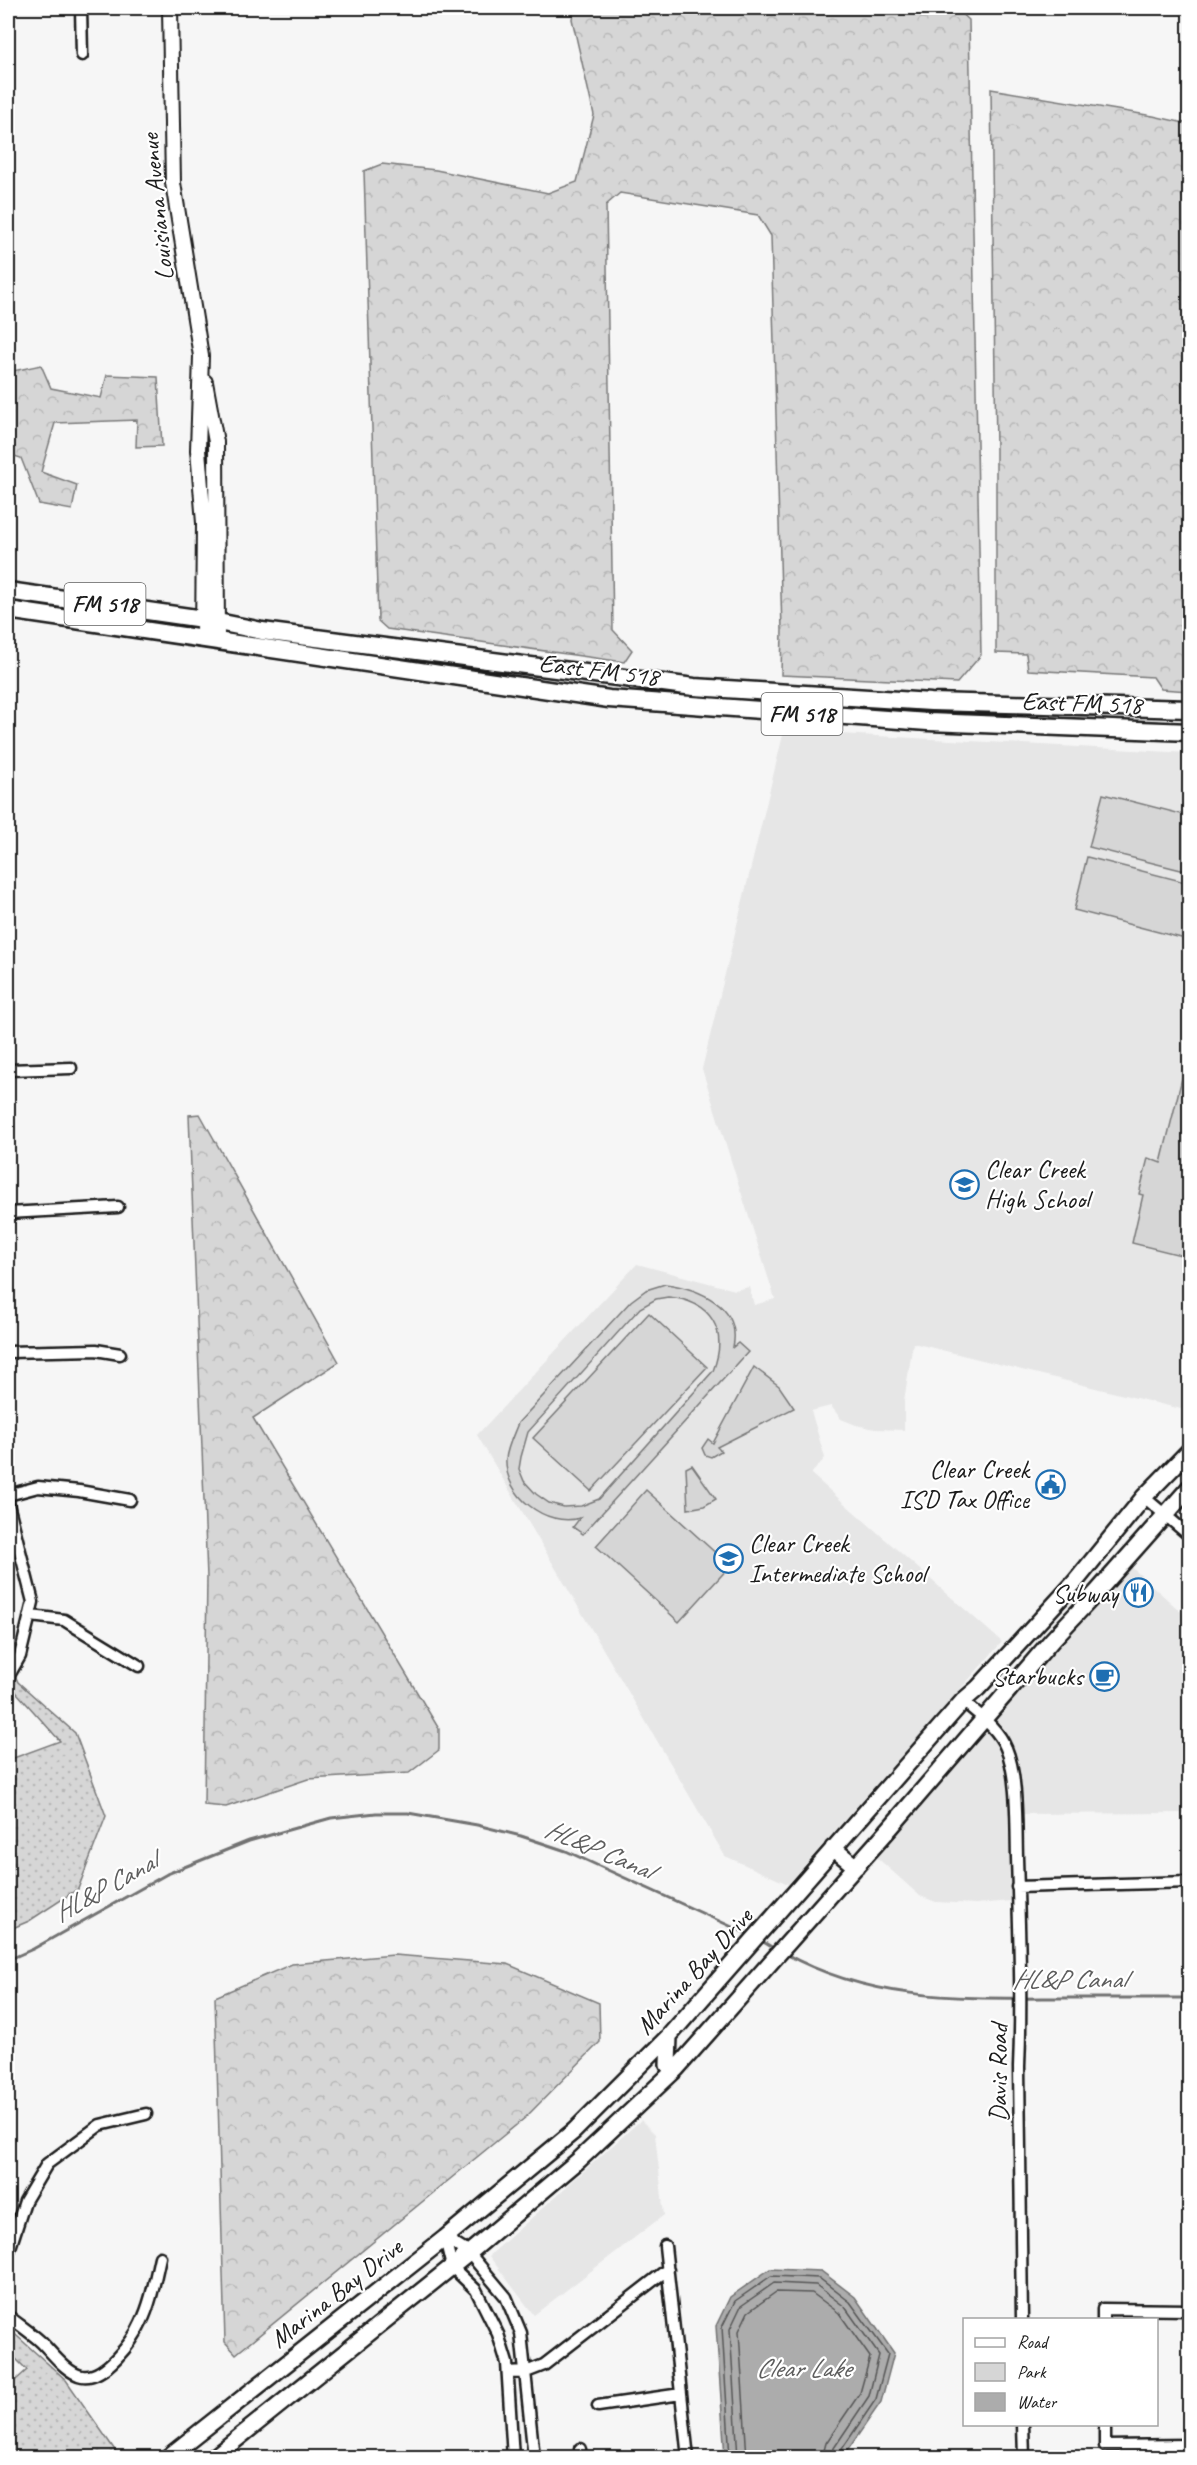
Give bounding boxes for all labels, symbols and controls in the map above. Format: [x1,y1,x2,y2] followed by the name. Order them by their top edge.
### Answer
[133,130,181,282] street label: Louisiana Avenue
[64,583,146,625] road number: FM 518
[537,646,663,694] street label: East FM 518
[1021,684,1145,722] street label: East FM 518
[762,693,842,735] road number: FM 518
[985,1153,1094,1216] place label: Clear Creek High School
[948,1168,980,1200] school or university icon: Clear Creek High School
[900,1453,1032,1516] place label: Clear Creek ISD Tax Office
[1034,1468,1066,1500] public building icon: Clear Creek ISD Tax Office
[749,1527,931,1590] place label: Clear Creek Intermediate School
[712,1542,744,1574] school or university icon: Clear Creek Intermediate School
[1052,1577,1120,1610] place label: Subway
[1123,1577,1155,1609] restaurant icon: Subway
[992,1660,1085,1693] place label: Starbucks
[1088,1660,1120,1692] cafe icon: Starbucks
[540,1811,666,1890] water label: HL&P Canal
[47,1841,170,1929] water label: HL&P Canal
[628,1900,761,2041] street label: Marina Bay Drive
[1012,1962,1134,1996] water label: HL&P Canal
[982,2020,1015,2122] street label: Davis Road
[263,2230,410,2355] street label: Marina Bay Drive
[963,2318,1158,2426] legend
[1017,2331,1050,2353] text: Road
[756,2351,854,2385] water label: Clear Lake
[1017,2361,1047,2383] text: Park
[1017,2391,1058,2413] text: Water

